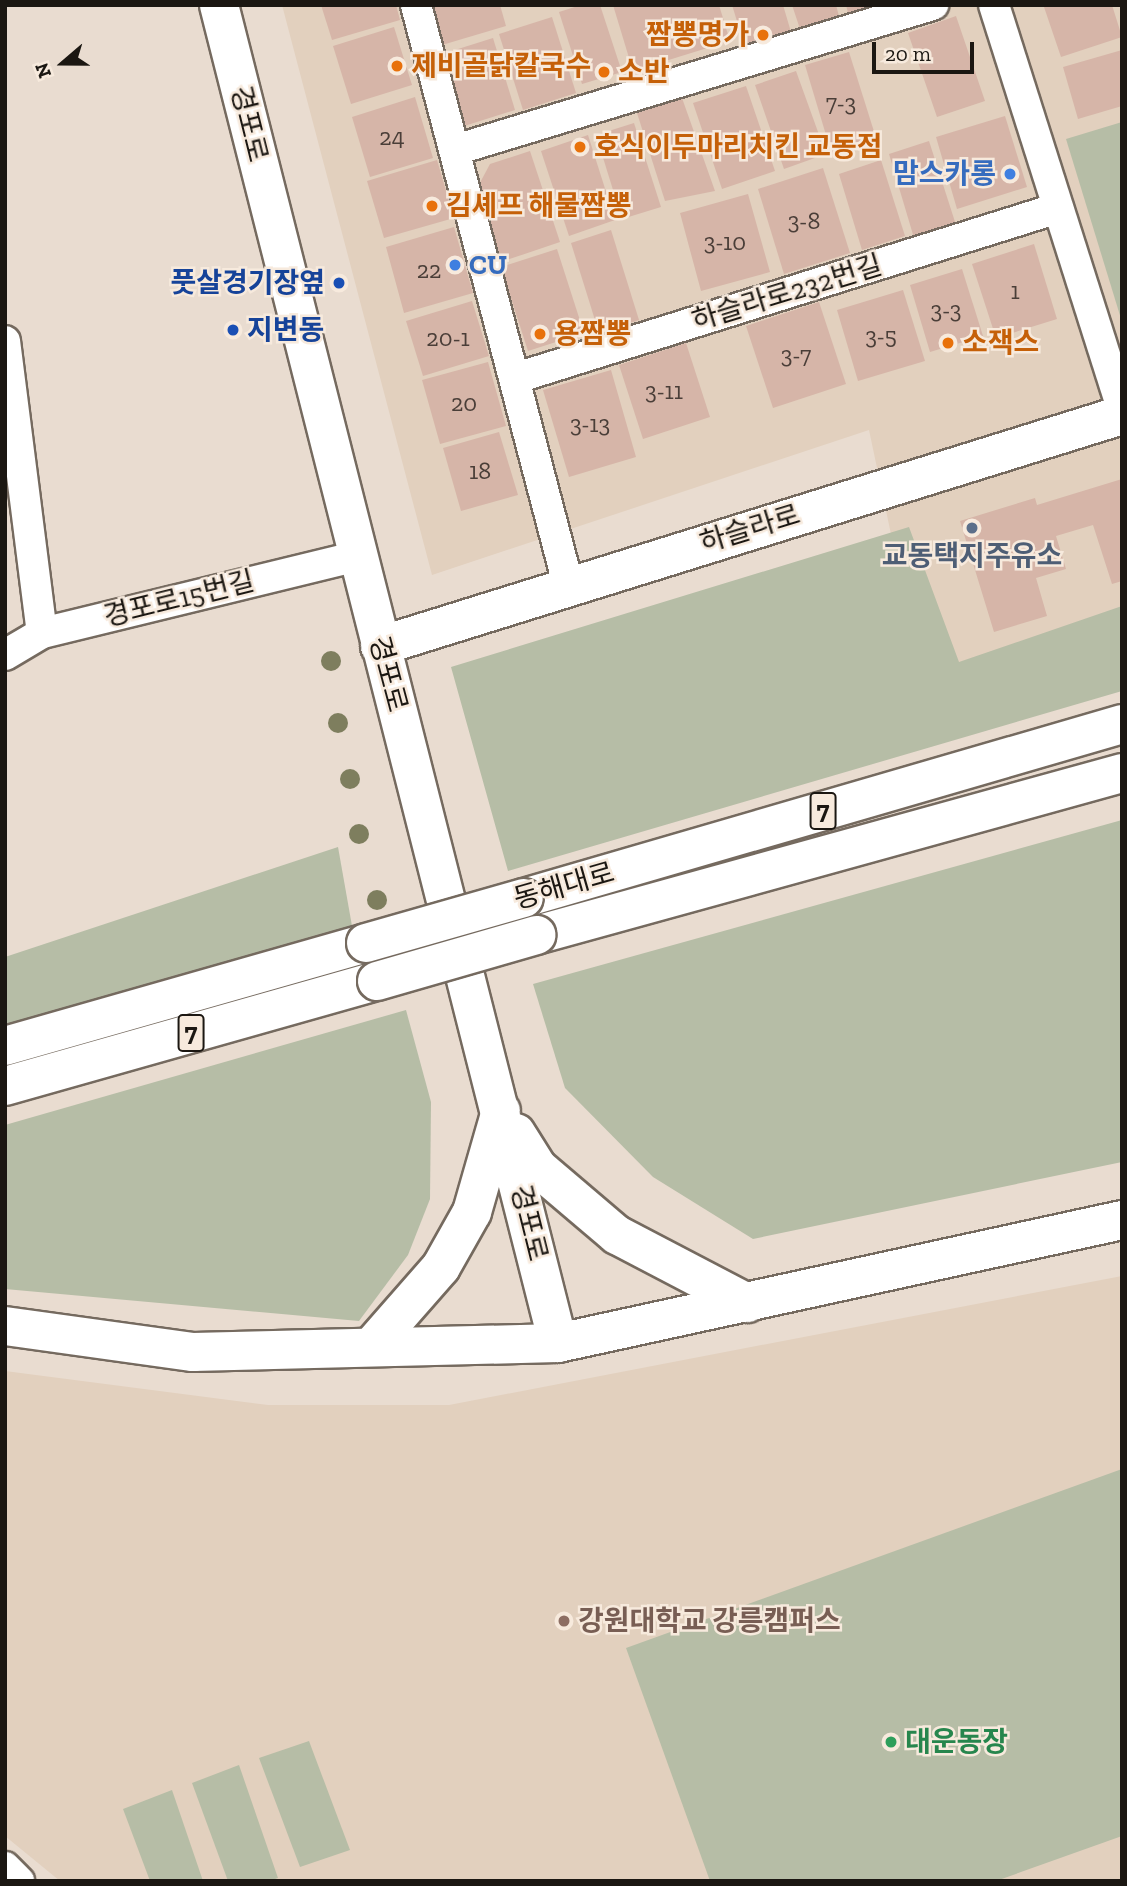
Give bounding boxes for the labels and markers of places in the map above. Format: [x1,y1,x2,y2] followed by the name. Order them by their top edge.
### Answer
[646,18,749,52] place label: 짬뽕명가
[755,27,771,43] marker: 짬뽕명가
[411,49,591,83] place label: 제비골닭칼국수
[618,55,670,89] place label: 소반
[389,58,405,74] marker: 제비골닭칼국수
[596,64,612,80] marker: 소반
[594,130,883,164] place label: 호식이두마리치킨 교동점
[572,139,588,155] marker: 호식이두마리치킨 교동점
[893,157,996,191] place label: 맘스카롱
[1002,166,1018,182] marker: 맘스카롱
[446,189,632,223] place label: 김셰프 해물짬뽕
[424,198,440,214] marker: 김셰프 해물짬뽕
[469,248,507,282] place label: CU
[447,257,463,273] marker: CU
[170,266,325,300] place label: 풋살경기장옆
[331,275,347,291] marker: 풋살경기장옆
[247,313,324,347] place label: 지변동
[554,317,631,351] place label: 용짬뽕
[225,322,241,338] marker: 지변동
[532,326,548,342] marker: 용짬뽕
[962,326,1039,360] place label: 소잭스
[940,335,956,351] marker: 소잭스
[964,520,980,536] marker: 교동택지주유소
[882,539,1062,573] place label: 교동택지주유소
[578,1604,841,1638] place label: 강원대학교 강릉캠퍼스
[556,1613,572,1629] marker: 강원대학교 강릉캠퍼스
[905,1725,1008,1759] place label: 대운동장
[883,1734,899,1750] marker: 대운동장

